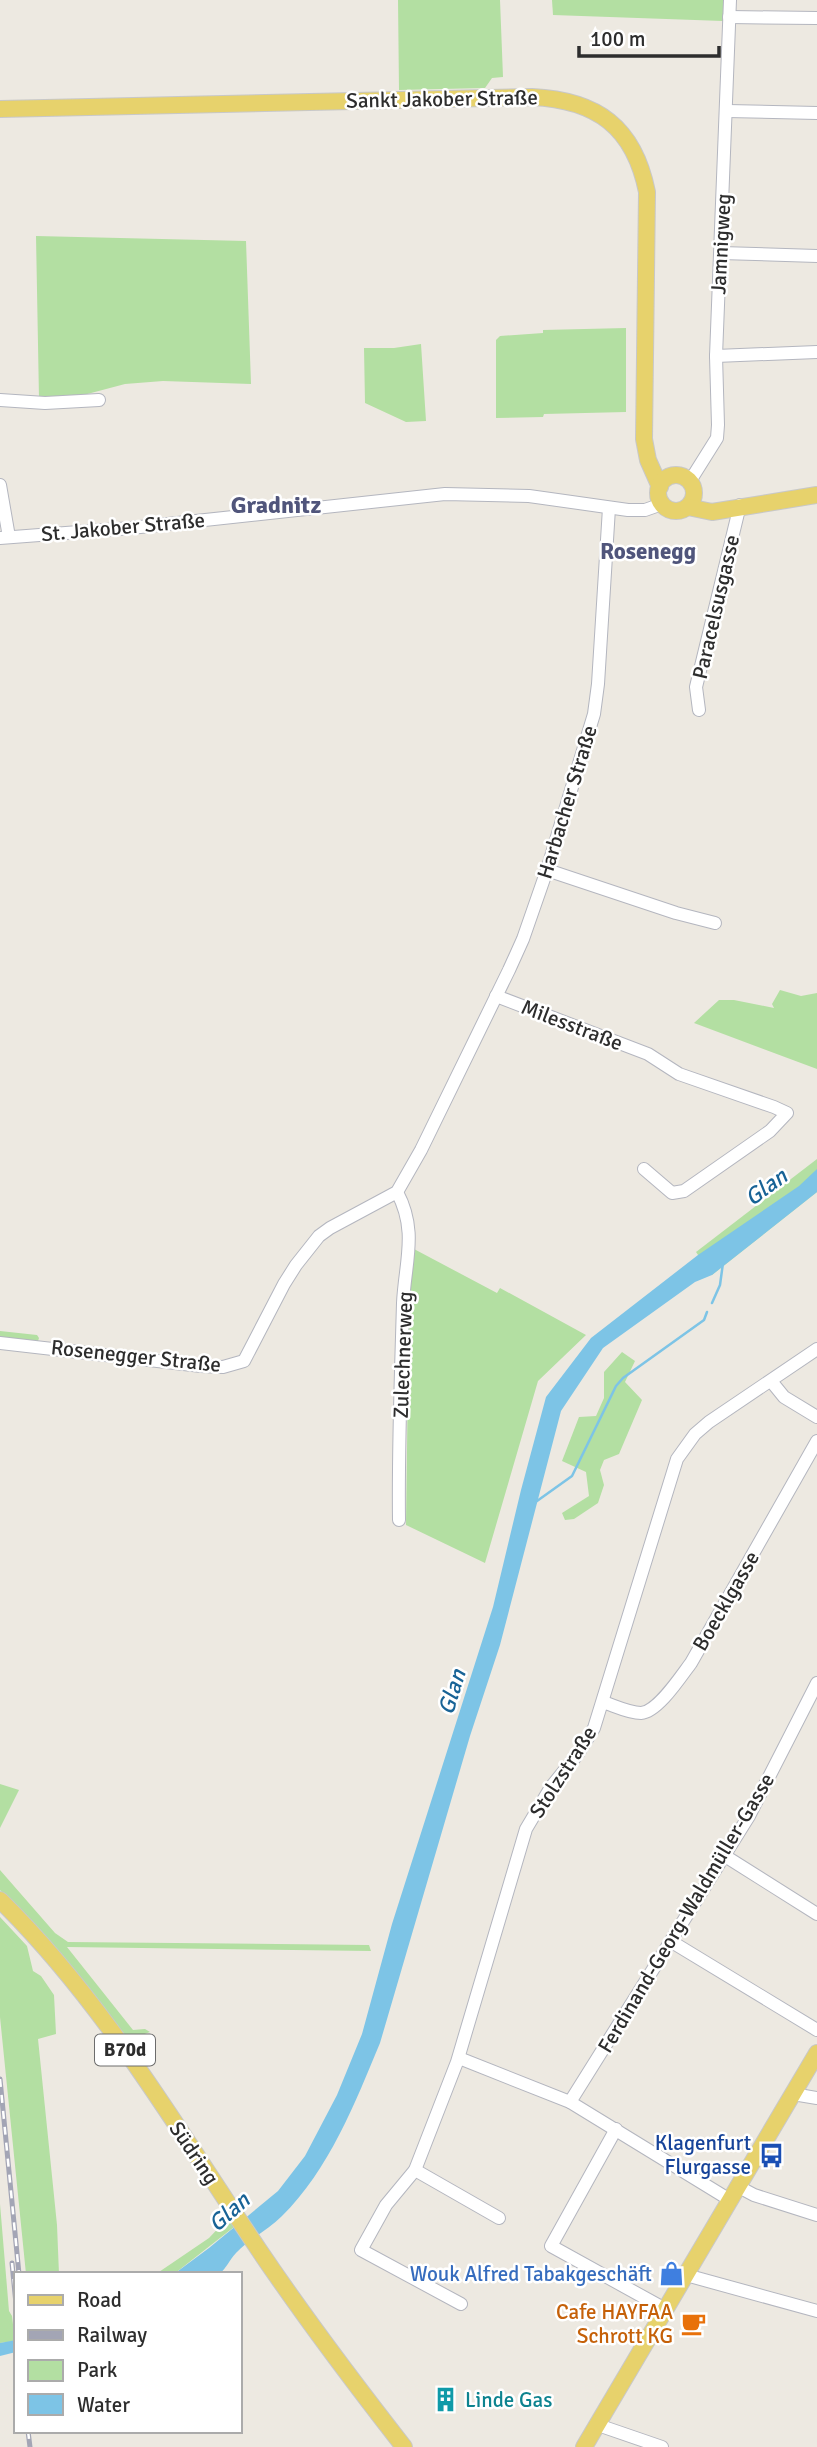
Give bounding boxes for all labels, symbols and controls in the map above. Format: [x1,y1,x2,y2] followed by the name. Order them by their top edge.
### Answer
[579,14,719,58] scale bar
[590,26,645,52] text: 100 m
[346,84,538,114] street label: Sankt Jakober Straße
[705,193,737,295] street label: Jamnigweg
[231,490,321,520] district label: Gradnitz
[40,507,206,547] street label: St. Jakober Straße
[687,532,745,682] street label: Paracelsusgasse
[600,537,696,566] district label: Rosenegg
[531,722,603,882] street label: Harbacher Straße
[518,994,626,1056] street label: Milesstraße
[739,1161,794,1212] water label: Glan
[388,1291,418,1419] street label: Zulechnerweg
[50,1334,222,1378] street label: Rosenegger Straße
[687,1546,765,1656] street label: Boecklgasse
[431,1664,473,1718] water label: Glan
[524,1721,602,1823] street label: Stolzstraße
[592,1768,780,2058] street label: Ferdinand-Georg-Waldmüller-Gasse
[95,2034,155,2066] road number: B70d
[163,2116,225,2190] street label: Südring
[655,2130,751,2180] place label: Klagenfurt Flurgasse
[757,2141,785,2169] bus stop icon: Klagenfurt Flurgasse
[202,2185,257,2238] water label: Glan
[658,2260,686,2288] shop icon: Wouk Alfred Tabakgeschäft
[410,2261,652,2287] place label: Wouk Alfred Tabakgeschäft
[14,2272,242,2433] legend
[77,2287,122,2313] text: Road
[556,2299,673,2349] place label: Cafe HAYFAA Schrott KG
[679,2310,707,2338] cafe icon: Cafe HAYFAA Schrott KG
[77,2322,147,2348] text: Railway
[77,2357,118,2383] text: Park
[431,2386,459,2414] building icon: Linde Gas
[465,2387,552,2413] place label: Linde Gas
[77,2392,130,2418] text: Water

